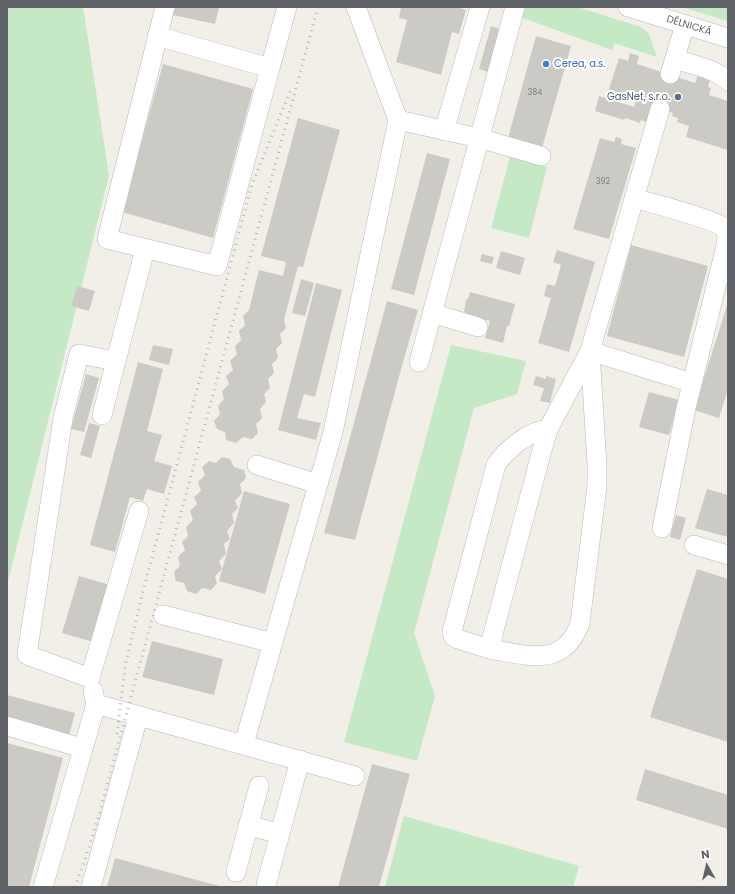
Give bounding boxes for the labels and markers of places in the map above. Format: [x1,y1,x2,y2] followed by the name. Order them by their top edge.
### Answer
[554,58,605,70] place label: Cerea, a.s.
[541,59,551,69] marker: Cerea, a.s.
[607,91,670,103] place label: GasNet, s.r.o.
[673,92,683,102] marker: GasNet, s.r.o.

